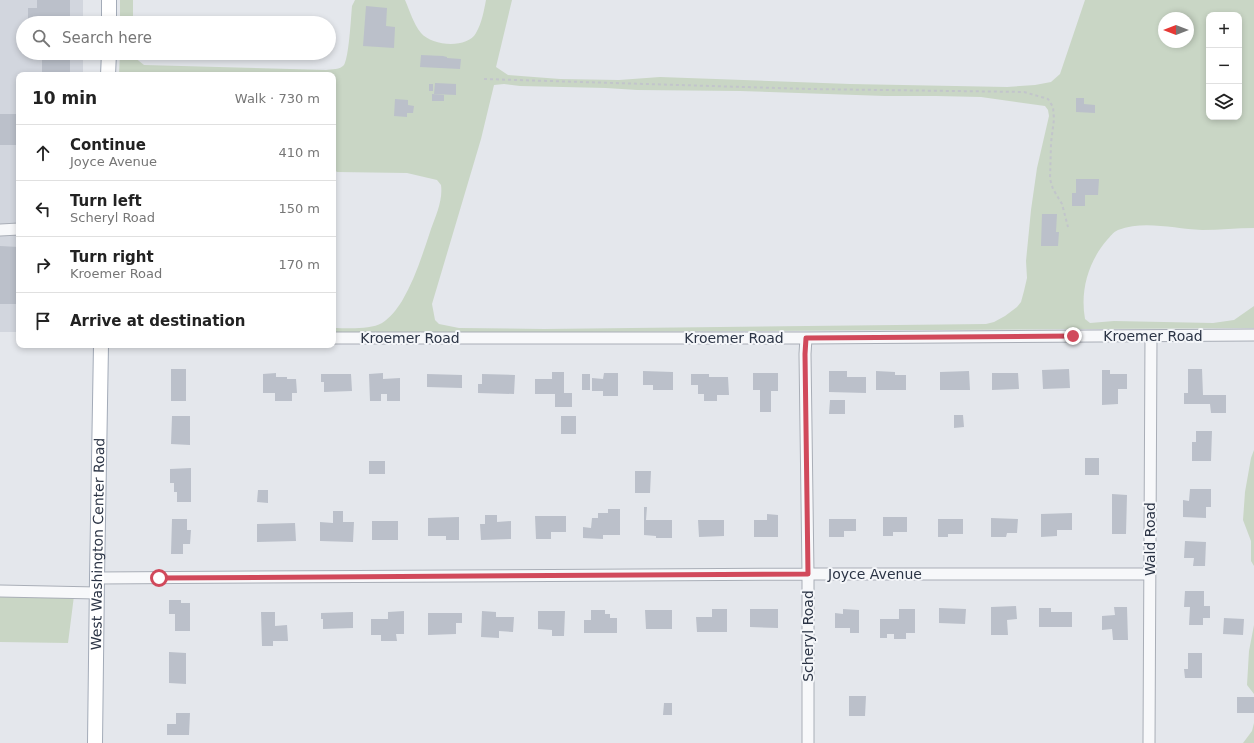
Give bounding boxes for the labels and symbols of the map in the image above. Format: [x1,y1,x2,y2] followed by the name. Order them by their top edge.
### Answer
[1158,12,1194,48] north arrow
[1064,327,1082,345] route end
[1103,328,1203,344] street label: Kroemer Road
[360,330,460,346] street label: Kroemer Road
[684,330,784,346] street label: Kroemer Road
[88,438,107,650] street label: West Washington Center Road
[1142,502,1158,576] street label: Wald Road
[827,566,922,582] street label: Joyce Avenue
[150,569,168,587] route start
[800,590,816,682] street label: Scheryl Road

